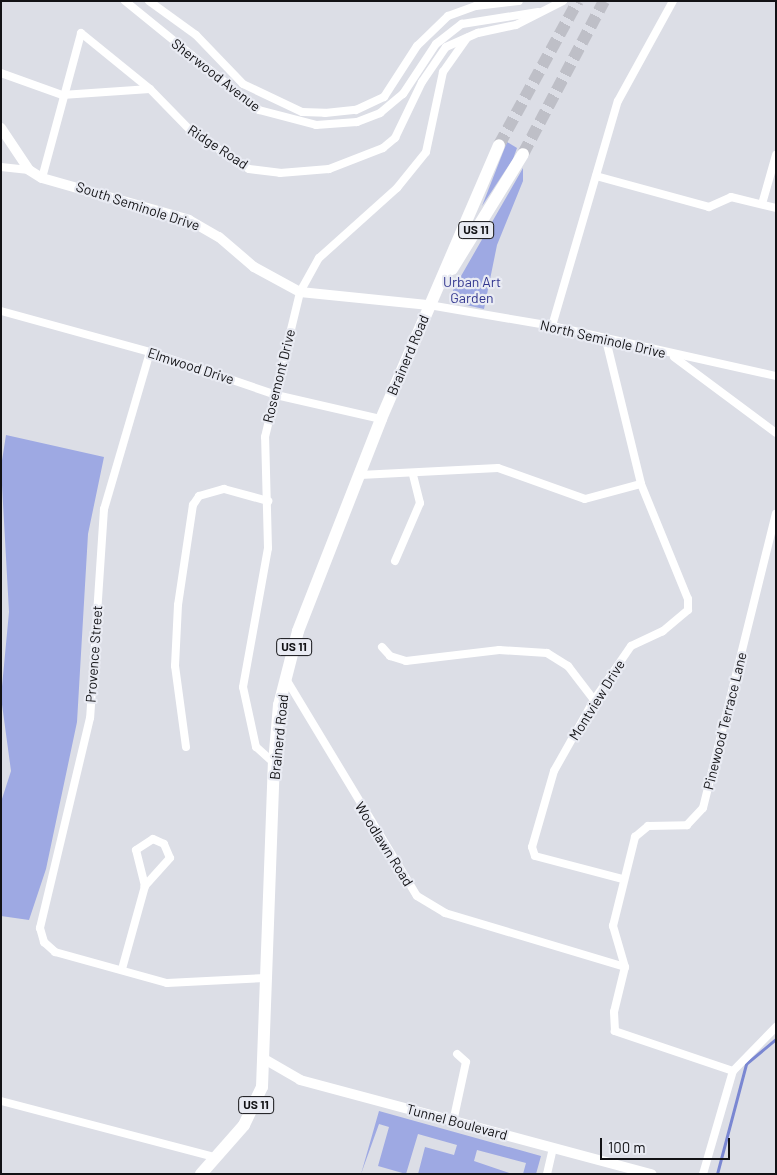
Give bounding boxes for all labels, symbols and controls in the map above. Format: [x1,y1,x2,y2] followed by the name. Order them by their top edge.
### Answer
[168,35,264,115] street label: Sherwood Avenue
[185,121,251,173] street label: Ridge Road
[74,178,202,234] street label: South Seminole Drive
[457,220,495,240] road number: US 11
[443,274,501,306] park label: Urban Art Garden
[383,312,433,398] street label: Brainerd Road
[539,316,667,362] street label: North Seminole Drive
[259,327,299,425] street label: Rosemont Drive
[146,344,236,388] street label: Elmwood Drive
[82,605,106,703] street label: Provence Street
[275,638,313,656] road number: US 11
[700,650,750,792] street label: Pinewood Terrace Lane
[566,657,628,743] street label: Montview Drive
[266,693,292,781] street label: Brainerd Road
[351,799,417,889] street label: Woodlawn Road
[237,1096,275,1114] road number: US 11
[405,1100,509,1144] street label: Tunnel Boulevard
[602,1128,732,1160] scale bar
[608,1138,646,1156] text: 100 m

